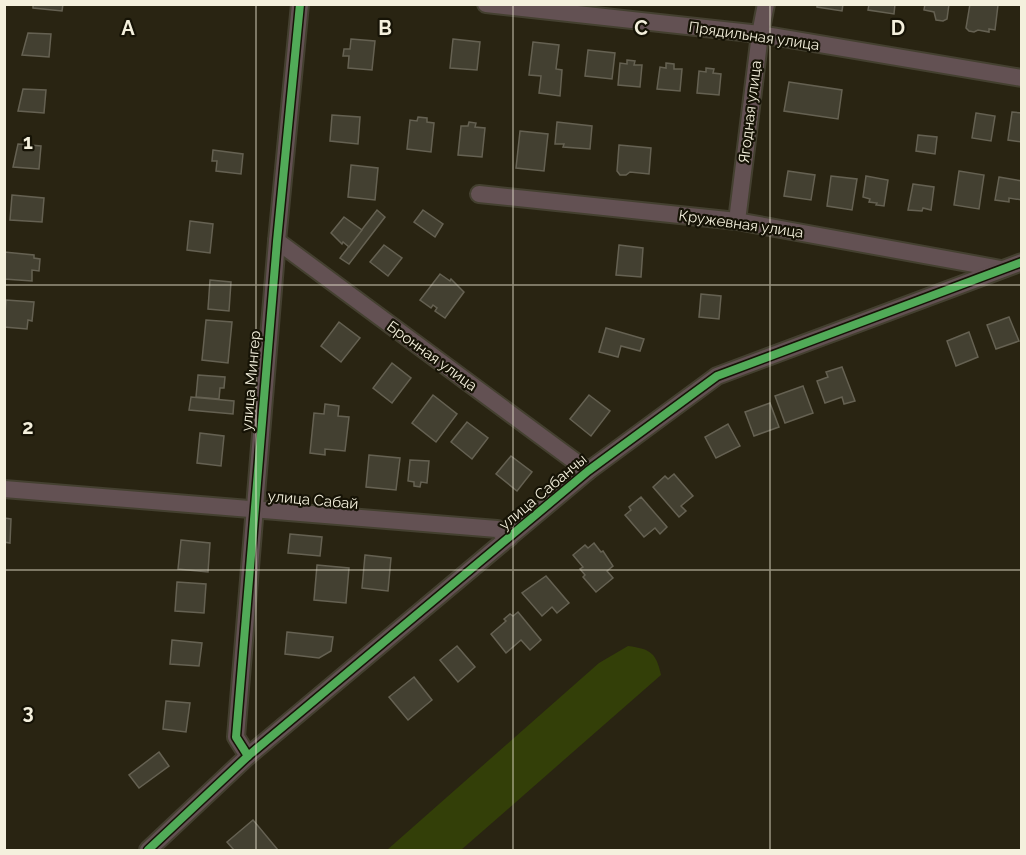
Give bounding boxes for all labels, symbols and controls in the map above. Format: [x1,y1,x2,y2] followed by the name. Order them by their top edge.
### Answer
[121,16,135,40] text: A
[378,16,392,40] text: B
[634,16,648,40] text: C
[891,16,905,40] text: D
[688,18,820,54] street label: Прядильная улица
[735,59,765,165] street label: Ягодная улица
[23,130,33,154] text: 1
[677,206,805,242] street label: Кружевная улица
[383,317,481,395] street label: Бронная улица
[238,330,264,432] street label: улица Мингер
[22,415,34,439] text: 2
[496,450,590,534] street label: улица Сабанчы
[267,487,359,513] street label: улица Сабай
[22,700,34,724] text: 3

